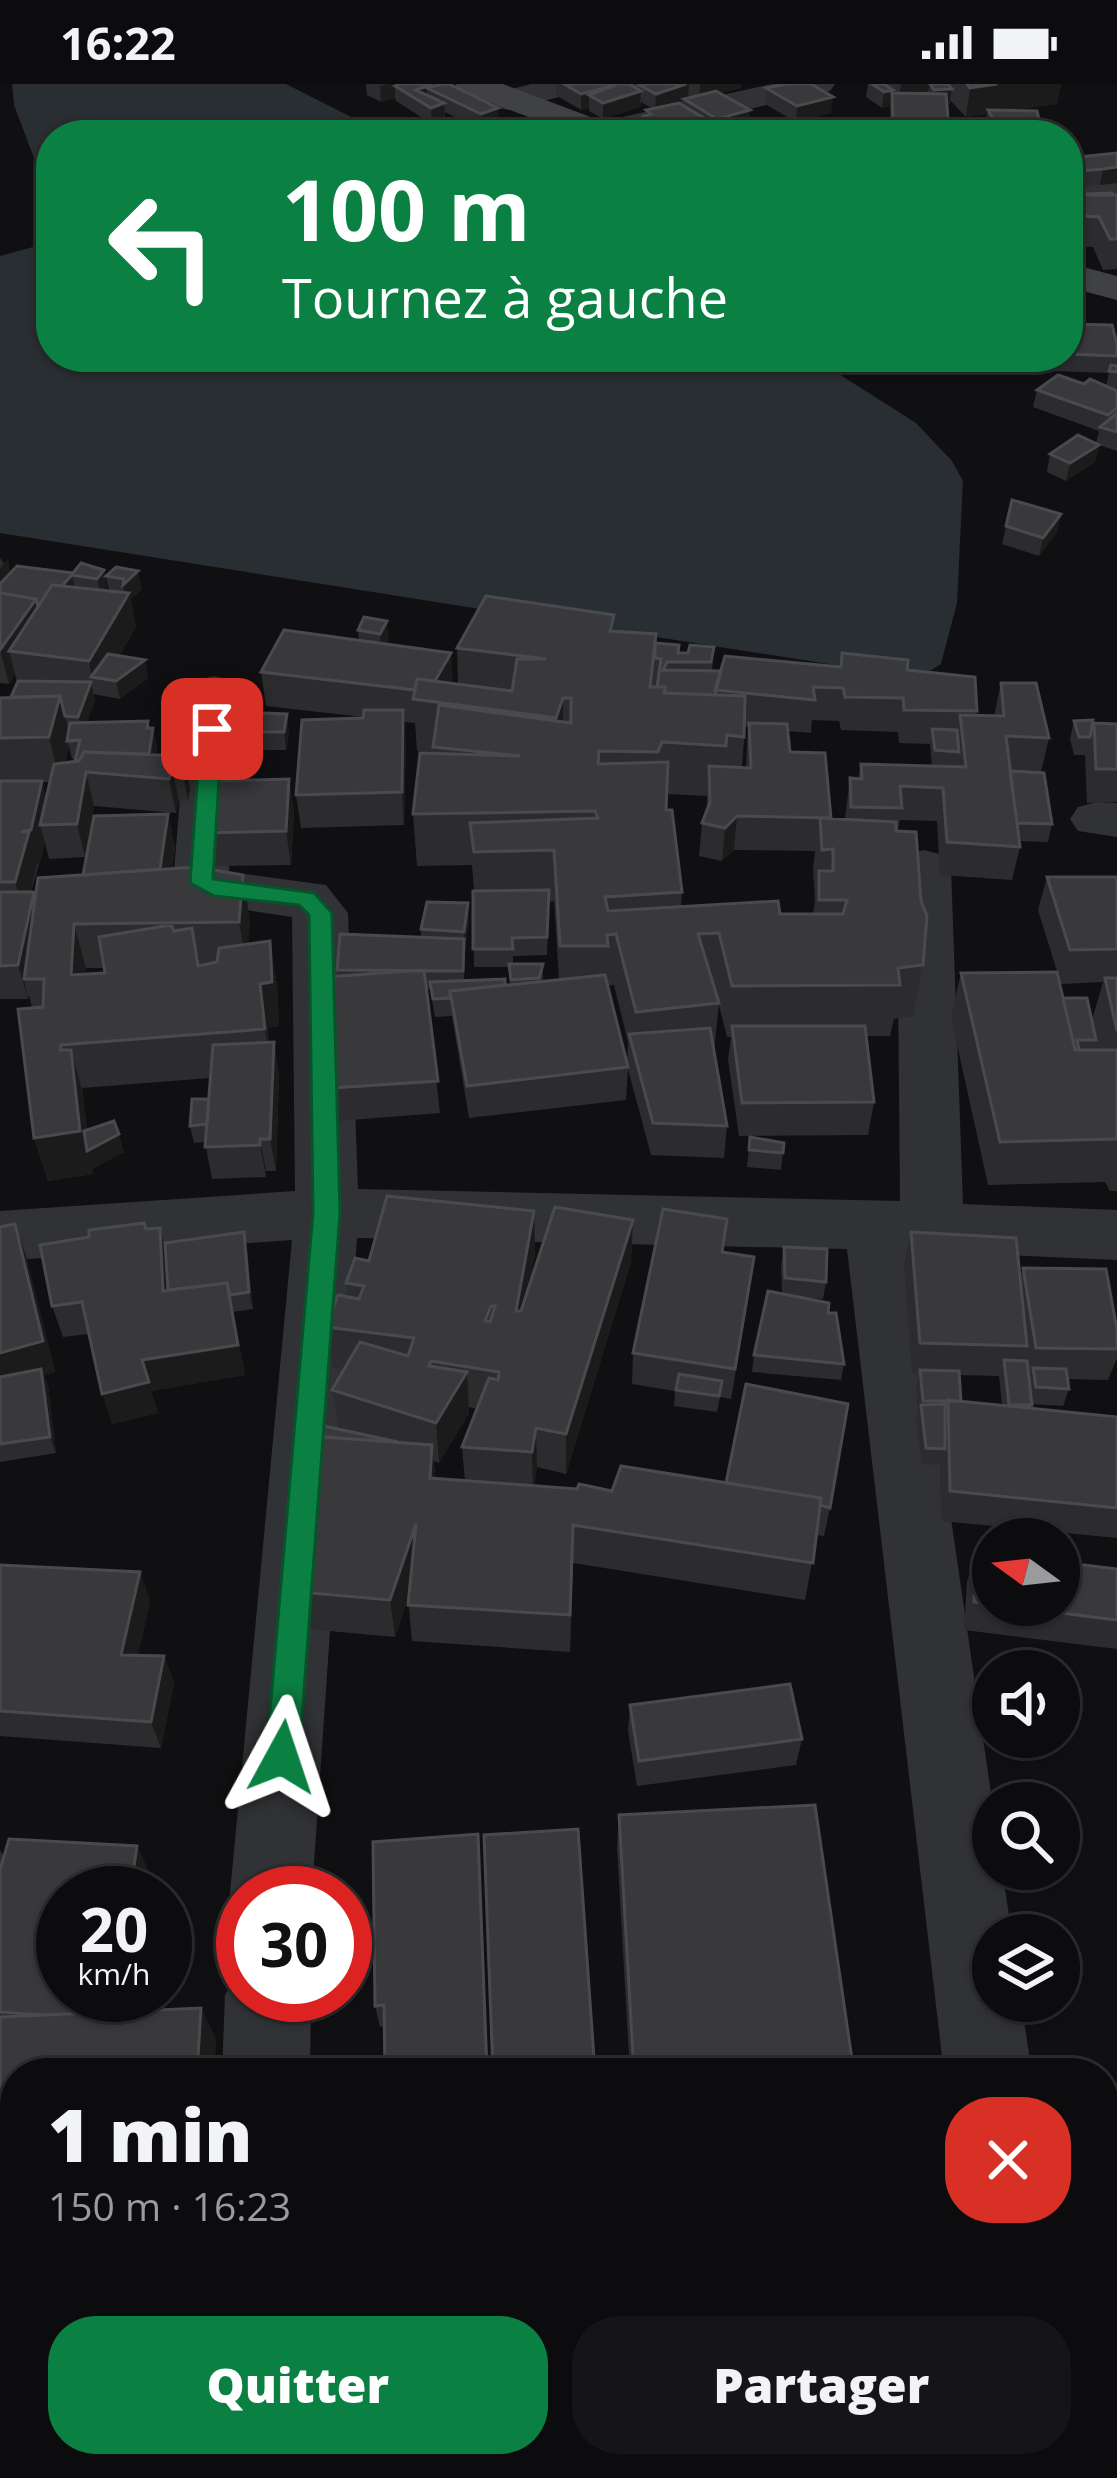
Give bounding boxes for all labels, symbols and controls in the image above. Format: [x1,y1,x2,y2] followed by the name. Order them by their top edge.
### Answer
[60,12,176,73] text: 16:22
[282,151,530,266] text: 100 m
[84,168,240,324] icon: left
[282,260,728,334] text: Tournez à gauche
[161,678,263,780] pin
[179,696,245,762] icon: arrive
[972,1518,1080,1626] north arrow
[972,1518,1080,2022] map controls
[972,1650,1080,1758] button: sound
[219,1694,345,1820] position arrow
[972,1782,1080,1890] button: search
[216,1866,372,2022] speed limit sign: 30
[80,1888,148,1970] text: 20
[972,1914,1080,2022] button: layers
[78,1953,150,1994] text: km/h
[48,2085,253,2183] text: 1 min
[945,2097,1071,2223] button: close
[48,2179,291,2232] text: 150 m · 16:23
[48,2316,548,2454] button: Quitter
[572,2316,1071,2454] button: Partager

